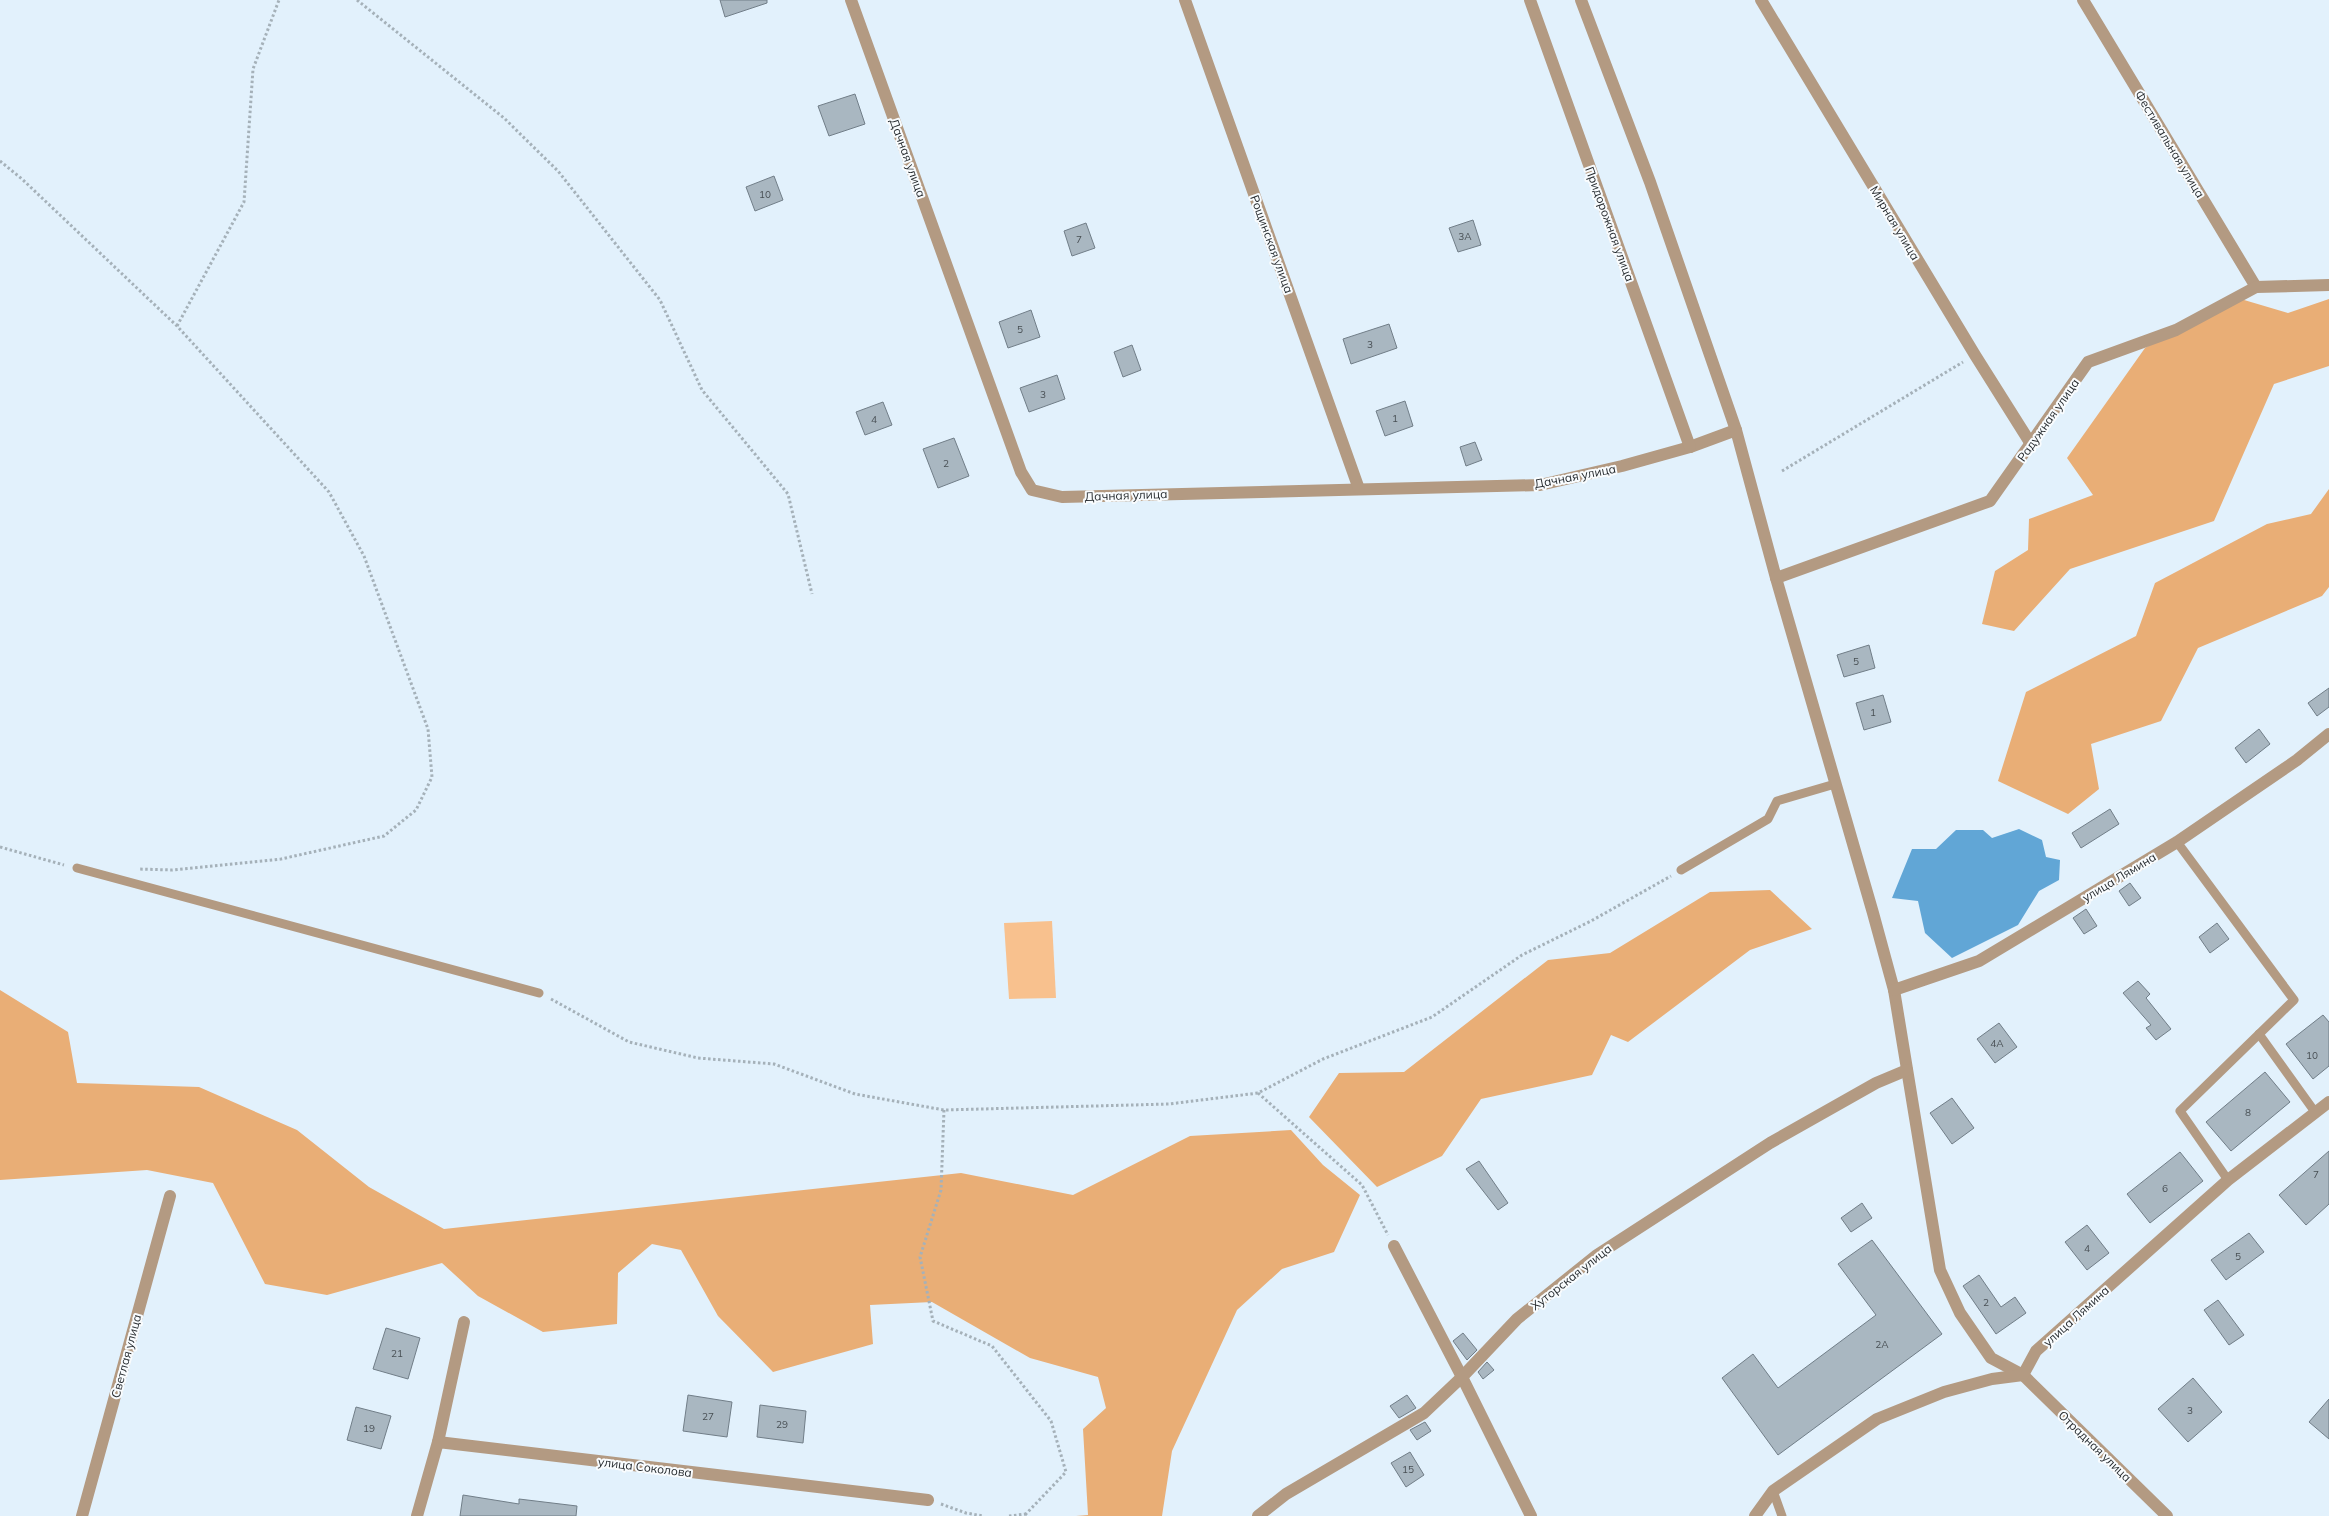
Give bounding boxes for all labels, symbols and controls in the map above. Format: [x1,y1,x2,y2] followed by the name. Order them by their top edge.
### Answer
[2132,88,2208,200] street label: Фестивальная улица
[887,116,929,200] street label: Дачная улица
[1582,165,1638,283] street label: Придорожная улица
[1867,183,1923,263] street label: Мирная улица
[759,188,771,201] house number: 10
[1247,193,1297,295] street label: Рощинская улица
[1458,230,1472,243] house number: 3А
[1076,233,1082,246] house number: 7
[1017,323,1023,336] house number: 5
[1367,338,1373,351] house number: 3
[2014,376,2082,464] street label: Радужная улица
[1040,388,1046,401] house number: 3
[1392,412,1398,425] house number: 1
[871,413,877,426] house number: 4
[943,457,949,470] house number: 2
[1533,461,1617,491] street label: Дачная улица
[1084,486,1168,504] street label: Дачная улица
[1853,655,1859,668] house number: 5
[1870,706,1876,719] house number: 1
[2079,849,2159,905] street label: улица Лямина
[1990,1037,2004,1050] house number: 4А
[2306,1049,2318,1062] house number: 10
[2245,1106,2251,1119] house number: 8
[2313,1168,2319,1181] house number: 7
[2162,1182,2168,1195] house number: 6
[1528,1241,1614,1313] street label: Хуторская улица
[2084,1242,2090,1255] house number: 4
[2235,1250,2241,1263] house number: 5
[2040,1282,2112,1350] street label: улица Лямина
[1983,1296,1989,1309] house number: 2
[108,1313,144,1399] street label: Светлая улица
[1875,1338,1889,1351] house number: 2А
[391,1347,403,1360] house number: 21
[2187,1404,2193,1417] house number: 3
[2055,1407,2135,1485] street label: Отрадная улица
[702,1410,714,1423] house number: 27
[776,1418,788,1431] house number: 29
[363,1422,375,1435] house number: 19
[597,1454,693,1480] street label: улица Соколова
[1402,1463,1414,1476] house number: 15

